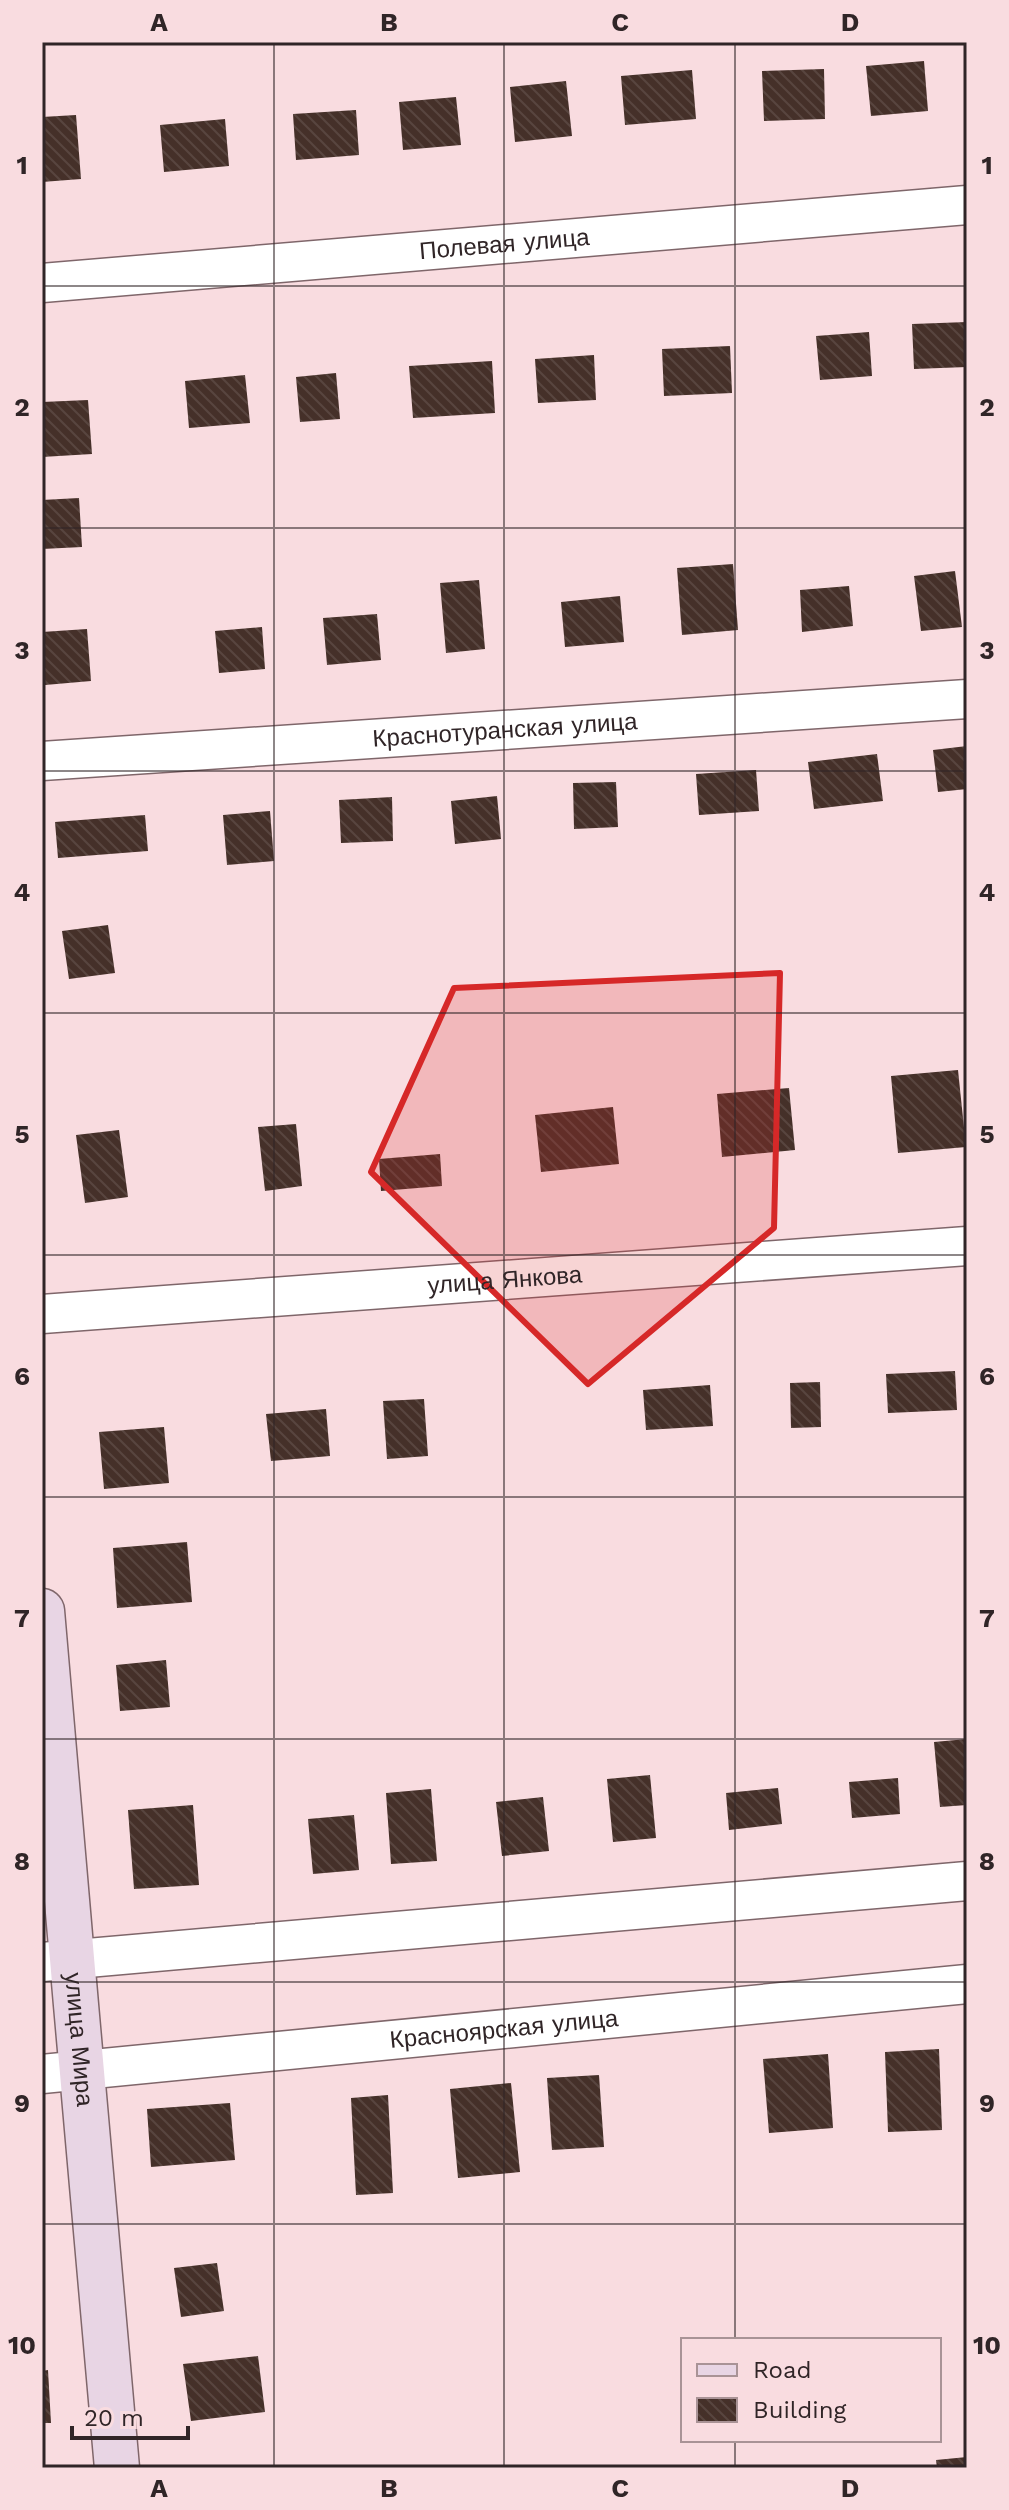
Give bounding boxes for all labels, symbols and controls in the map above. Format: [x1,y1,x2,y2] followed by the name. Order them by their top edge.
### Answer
[150,7,168,37] text: A
[380,7,398,37] text: B
[611,7,629,37] text: C
[841,7,859,37] text: D
[16,150,28,180] text: 1
[981,150,993,180] text: 1
[418,223,591,265] street label: Полевая улица
[14,392,30,422] text: 2
[979,392,995,422] text: 2
[14,635,30,665] text: 3
[979,635,995,665] text: 3
[372,707,639,753] street label: Краснотуранская улица
[14,877,31,907] text: 4
[979,877,996,907] text: 4
[14,1119,30,1149] text: 5
[979,1119,995,1149] text: 5
[427,1260,584,1300] street label: улица Янкова
[14,1361,30,1391] text: 6
[979,1361,995,1391] text: 6
[14,1603,30,1633] text: 7
[979,1603,995,1633] text: 7
[14,1846,30,1876] text: 8
[979,1846,995,1876] text: 8
[59,1971,99,2108] street label: улица Мира
[388,2004,620,2054] street label: Красноярская улица
[14,2088,30,2118] text: 9
[979,2088,995,2118] text: 9
[8,2330,36,2360] text: 10
[973,2330,1001,2360] text: 10
[681,2338,941,2442] legend
[753,2356,812,2384] text: Road
[72,2390,188,2440] scale bar
[753,2396,846,2424] text: Building
[84,2404,144,2432] text: 20 m
[150,2473,168,2503] text: A
[380,2473,398,2503] text: B
[611,2473,629,2503] text: C
[841,2473,859,2503] text: D

